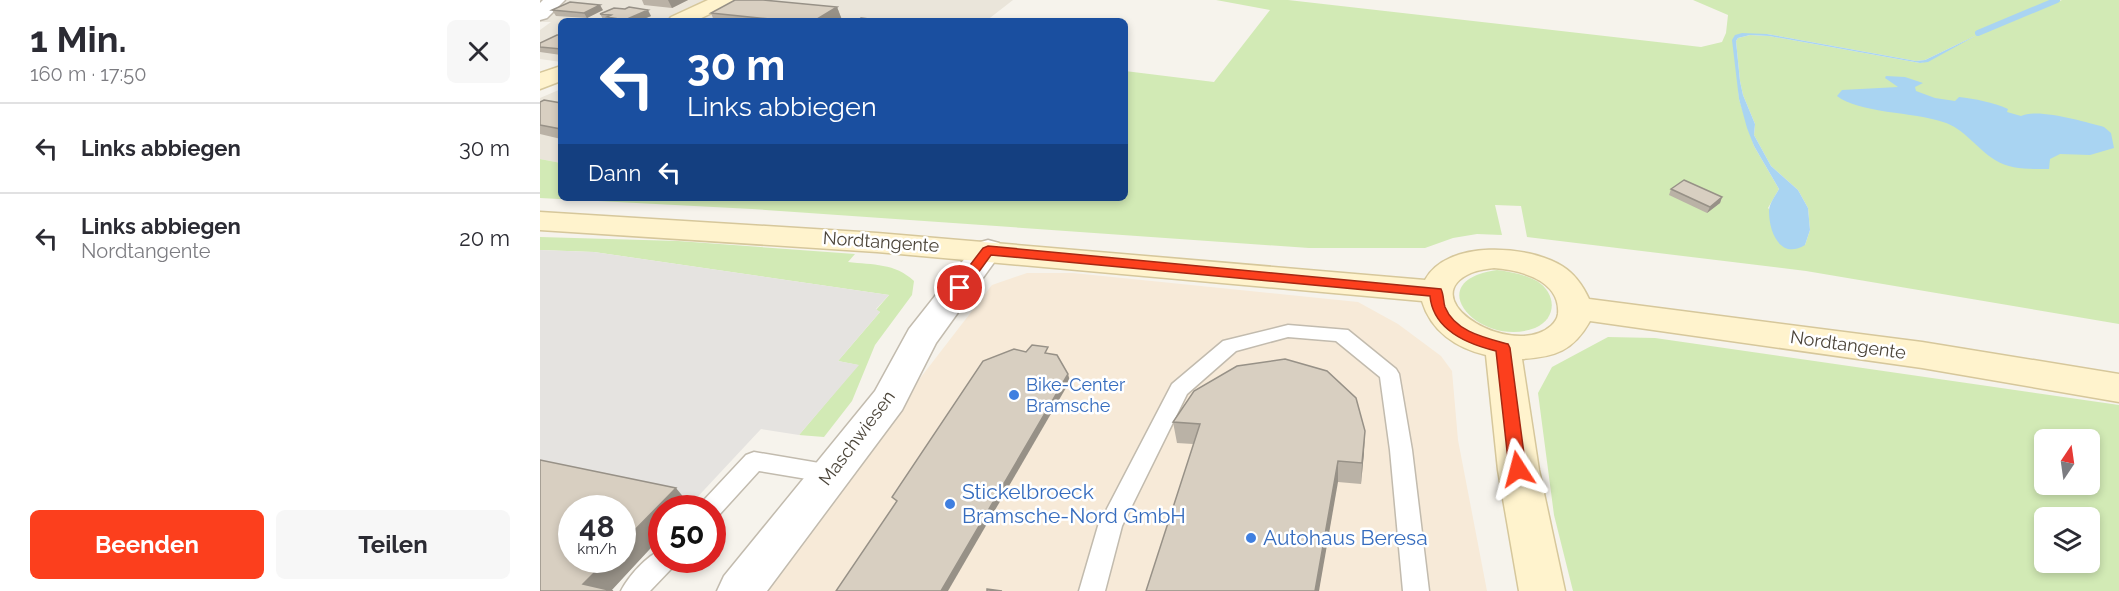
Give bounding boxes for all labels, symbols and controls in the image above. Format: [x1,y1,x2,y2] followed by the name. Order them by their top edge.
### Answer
[30,18,127,60] text: 1 Min.
[447,20,510,83] button: close
[687,41,785,90] text: 30 m
[588,42,666,120] icon: left
[30,62,146,86] text: 160 m · 17:50
[687,91,877,122] text: Links abbiegen
[30,132,63,165] icon: left
[81,135,241,161] text: Links abbiegen
[459,135,510,161] text: 30 m
[653,156,686,189] icon: left
[588,160,641,186] text: Dann
[81,213,241,239] text: Links abbiegen
[30,222,63,255] icon: left
[459,225,510,251] text: 20 m
[822,227,940,256] street label: Nordtangente
[81,239,211,263] text: Nordtangente
[934,262,985,313] pin
[943,271,976,304] icon: arrive
[1789,326,1908,363] street label: Nordtangente
[1026,374,1126,416] place label: Bike-Center Bramsche
[814,386,899,489] street label: Maschwiesen
[1007,388,1021,402] marker: Bike-Center Bramsche
[2034,429,2100,495] north arrow
[2034,429,2100,573] map controls
[1486,437,1550,501] position arrow
[962,479,1186,528] place label: Stickelbroeck Bramsche-Nord GmbH
[648,495,726,573] speed limit sign: 50
[943,497,957,511] marker: Stickelbroeck Bramsche-Nord GmbH
[2034,507,2100,573] button: layers
[579,509,615,544] text: 48
[30,510,264,579] button: Beenden
[276,510,510,579] button: Teilen
[1263,525,1428,550] place label: Autohaus Beresa
[1244,531,1258,545] marker: Autohaus Beresa
[577,540,617,558] text: km/h

